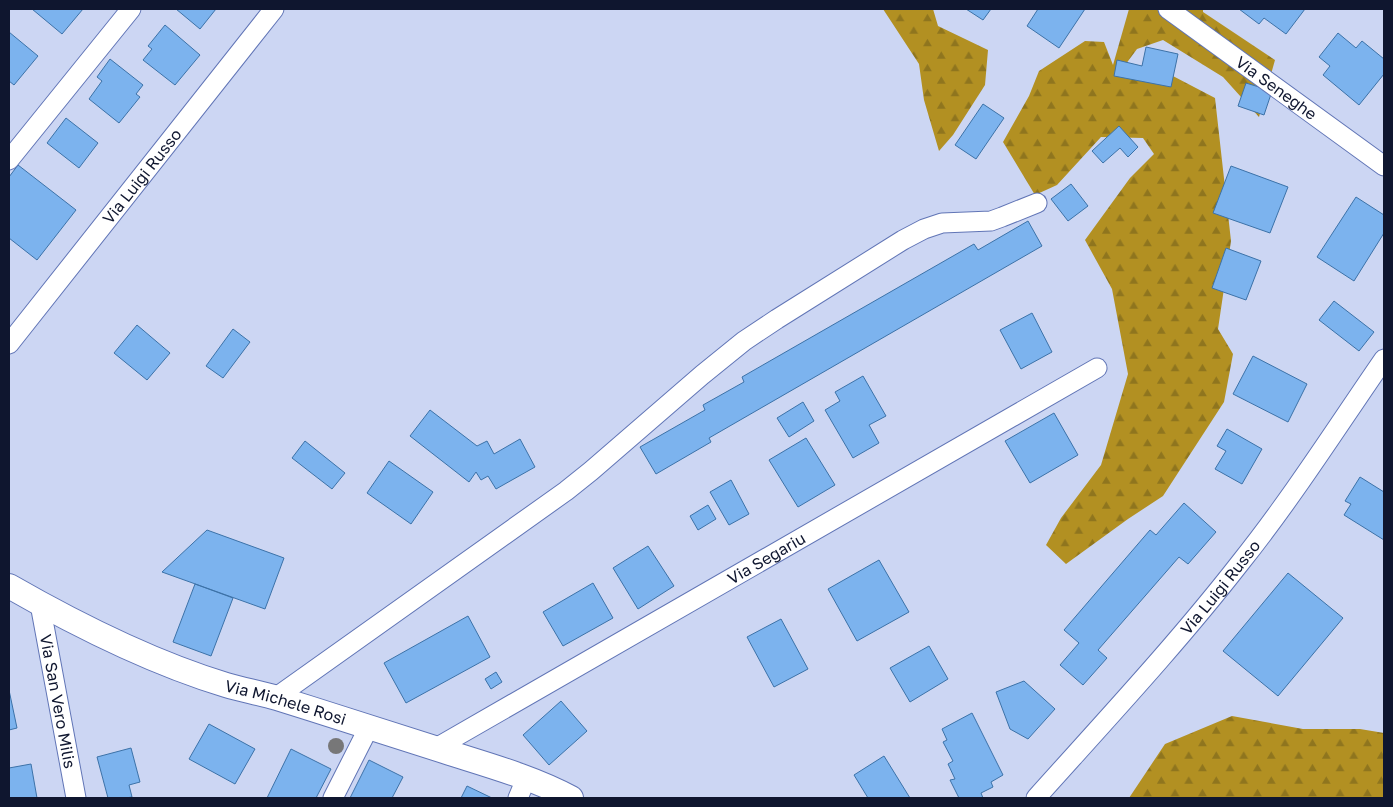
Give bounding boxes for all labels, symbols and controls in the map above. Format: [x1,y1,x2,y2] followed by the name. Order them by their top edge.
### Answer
[1232,52,1321,124] street label: Via Seneghe
[98,125,186,228] street label: Via Luigi Russo
[724,528,809,588] street label: Via Segariu
[1176,536,1264,639] street label: Via Luigi Russo
[36,633,80,770] street label: Via San Vero Milis
[223,675,349,729] street label: Via Michele Rosi

